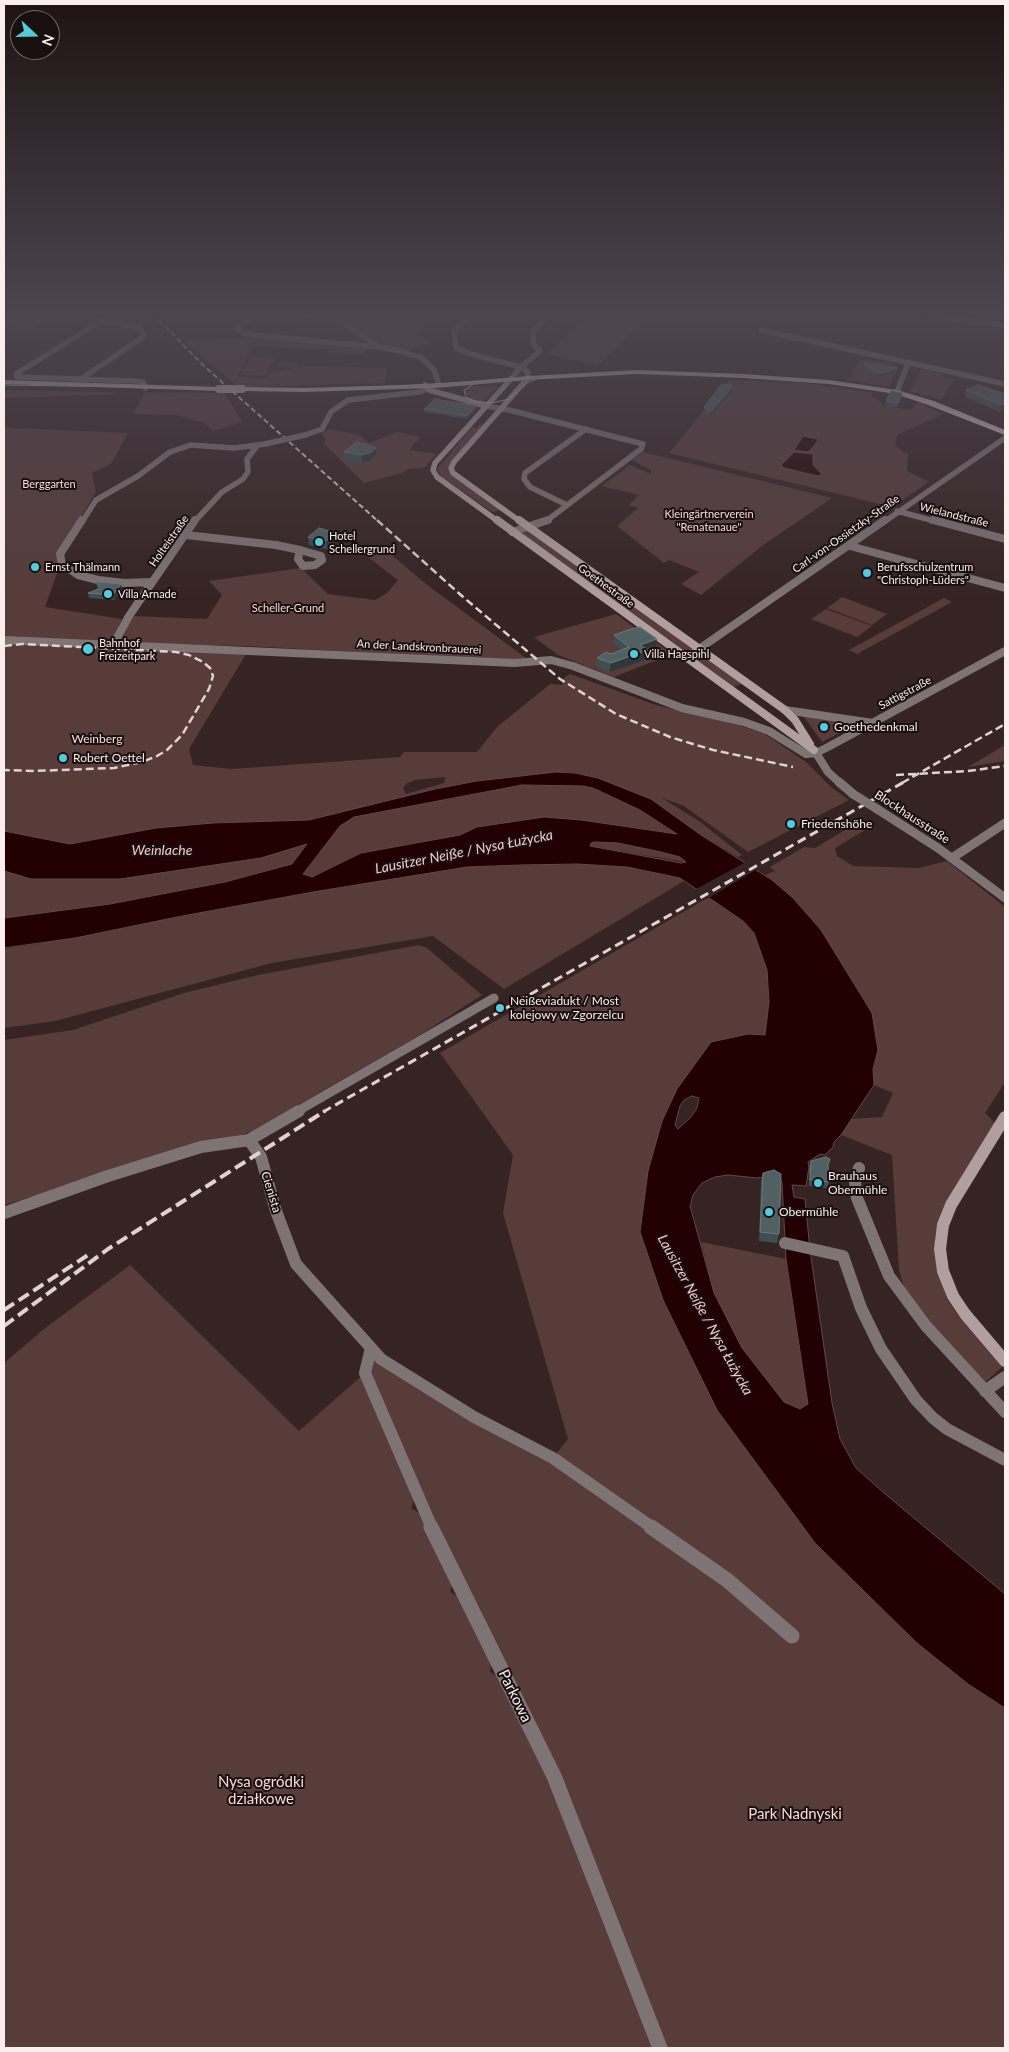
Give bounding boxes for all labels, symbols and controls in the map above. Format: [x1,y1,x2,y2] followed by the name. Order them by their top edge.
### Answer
[10,10,60,60] north arrow
[39,32,58,48] text: N
[22,477,76,491] park label: Berggarten
[790,492,902,576] street label: Carl-von-Ossietzky-Straße
[918,500,990,530] street label: Wielandstraße
[664,507,754,533] park label: Kleingärtnerverein "Renatenaue"
[146,513,192,569] street label: Holteistraße
[329,529,395,555] place label: Hotel Schellergrund
[313,536,325,548] marker: Hotel Schellergrund
[45,560,120,574] place label: Ernst Thälmann
[877,560,973,586] place label: Berufsschulzentrum "Christoph-Lüders"
[29,561,41,573] marker: Ernst Thälmann
[575,561,637,611] street label: Goethestraße
[861,567,873,579] marker: Berufsschulzentrum "Christoph-Lüders"
[118,587,177,601] place label: Villa Arnade
[102,588,114,600] marker: Villa Arnade
[252,601,324,615] park label: Scheller-Grund
[99,636,155,662] place label: Bahnhof Freizeitpark
[356,637,482,657] street label: An der Landskronbrauerei
[81,642,95,656] marker: Bahnhof Freizeitpark
[644,647,709,661] place label: Villa Hagspihl
[628,648,640,660] marker: Villa Hagspihl
[877,674,933,712] street label: Sattigstraße
[834,720,918,734] place label: Goethedenkmal
[818,721,830,733] marker: Goethedenkmal
[71,732,123,746] park label: Weinberg
[73,751,145,765] place label: Robert Oettel
[57,752,69,764] marker: Robert Oettel
[872,787,952,847] street label: Blockhausstraße
[801,817,872,831] place label: Friedenshöhe
[785,818,797,830] marker: Friedenshöhe
[374,827,554,877] water label: Lausitzer Neiße / Nysa Łużycka
[132,842,192,858] water label: Weinlache
[510,994,624,1022] place label: Neißeviadukt / Most kolejowy w Zgorzelcu
[494,1002,506,1014] marker: Neißeviadukt / Most kolejowy w Zgorzelcu
[828,1169,887,1197] place label: Brauhaus Obermühle
[258,1170,284,1214] street label: Cienista
[812,1177,824,1189] marker: Brauhaus Obermühle
[779,1205,838,1219] place label: Obermühle
[763,1206,775,1218] marker: Obermühle
[654,1232,756,1398] water label: Lausitzer Neiße / Nysa Łużycka
[495,1667,535,1725] street label: Parkowa
[218,1773,304,1808] park label: Nysa ogródki działkowe
[748,1805,842,1823] park label: Park Nadnyski

